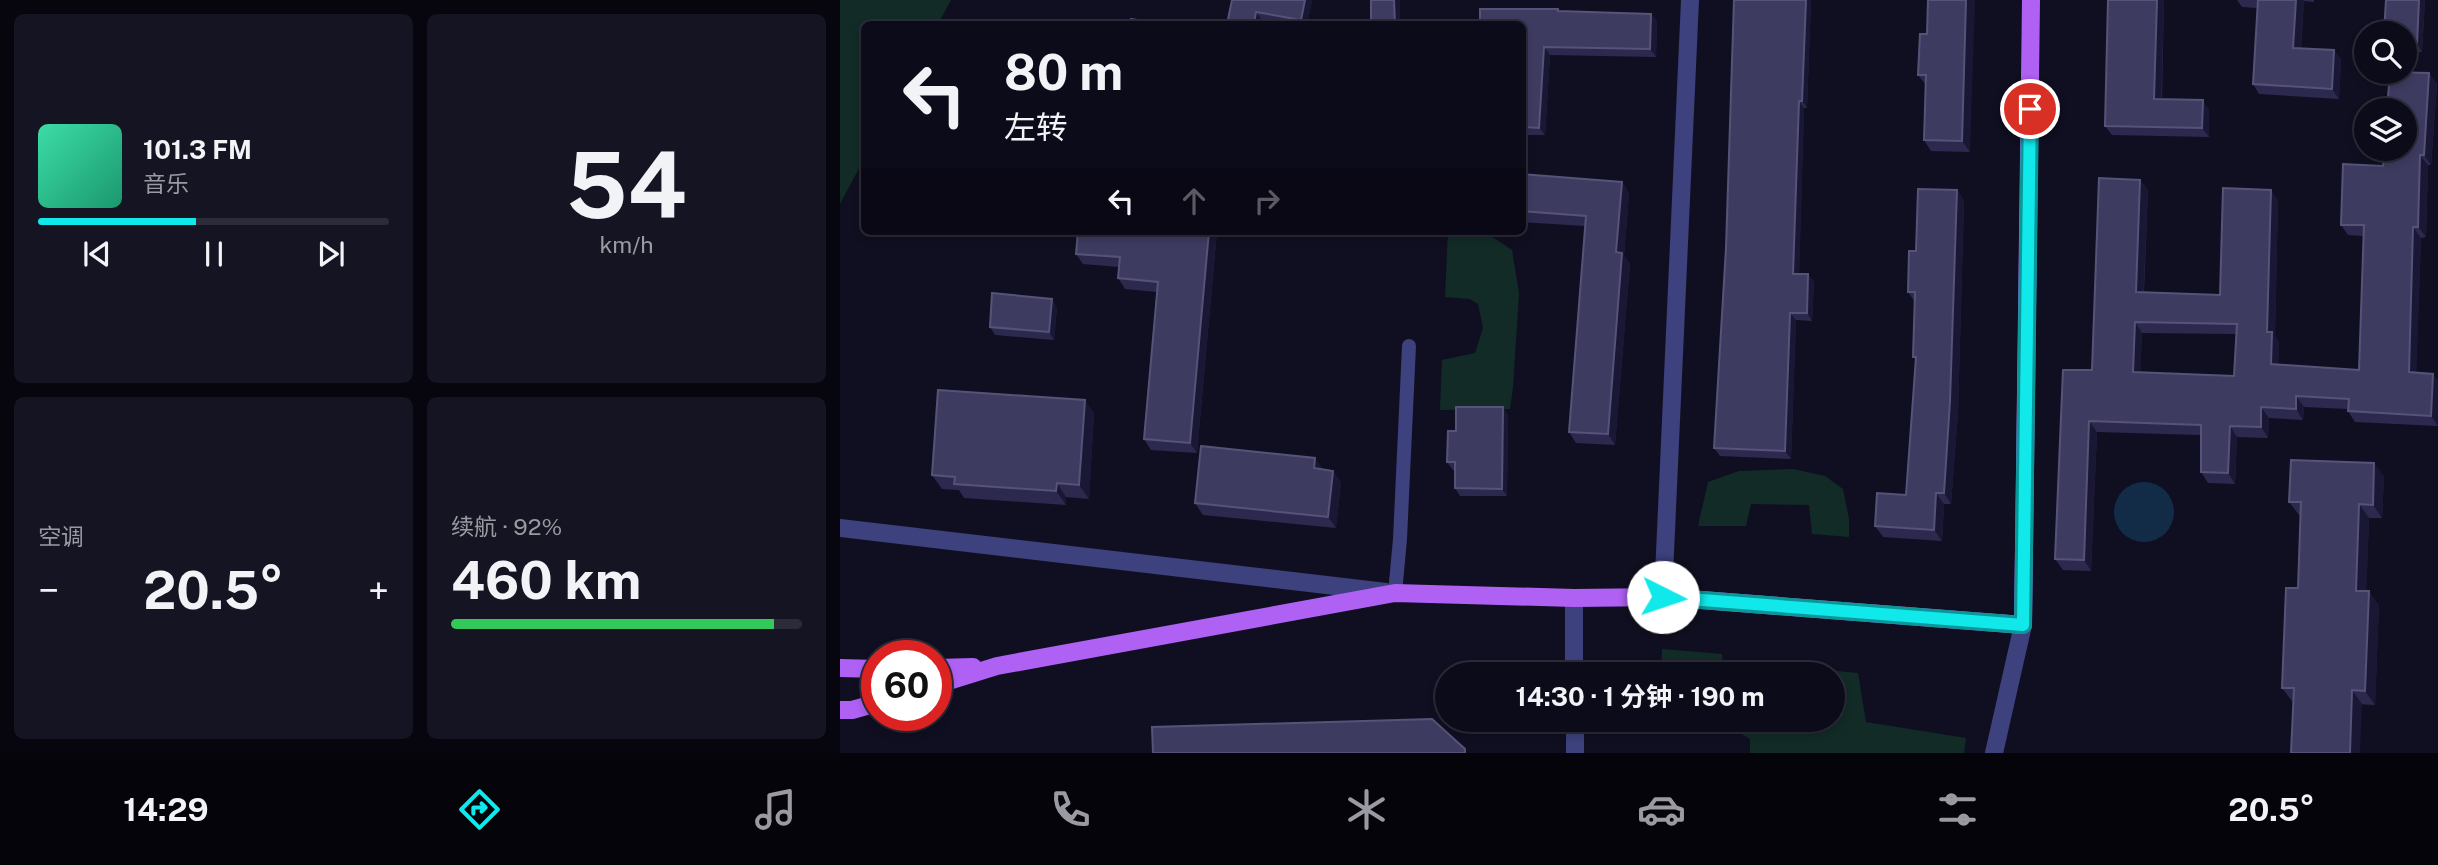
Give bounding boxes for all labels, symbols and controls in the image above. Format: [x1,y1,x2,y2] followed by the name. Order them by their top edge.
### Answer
[2354,21,2417,161] map controls
[2354,21,2417,84] button: search
[1004,43,1123,101] text: 80 m
[889,49,980,140] icon: left
[2000,79,2060,139] pin
[2011,90,2049,128] icon: arrive
[2354,98,2417,161] button: layers
[1004,109,1068,146] text: 左转
[566,132,687,238] text: 54
[143,134,252,165] text: 101.3 FM
[143,170,189,197] text: 音乐
[1102,182,1140,220] icon: left
[1175,182,1213,220] icon: ahead
[1248,182,1286,220] icon: right
[599,231,654,258] text: km/h
[78,235,116,273] icon: previous
[195,235,233,273] icon: pause
[312,235,350,273] icon: next
[451,513,562,540] text: 续航 · 92%
[38,523,84,550] text: 空调
[451,550,641,611] text: 460 km
[143,560,284,621] text: 20.5°
[1626,560,1700,634] position arrow
[38,568,59,613] text: −
[368,568,389,613] text: +
[861,640,952,731] speed limit sign: 60
[1516,681,1765,712] text: 14:30 · 1 分钟 · 190 m
[455,785,504,834] icon: directions
[751,785,800,834] icon: music
[1046,785,1095,834] icon: phone
[1342,785,1391,834] icon: climate
[1637,785,1686,834] icon: car
[1933,785,1982,834] icon: filters
[123,791,209,828] text: 14:29
[2228,791,2315,828] text: 20.5°

